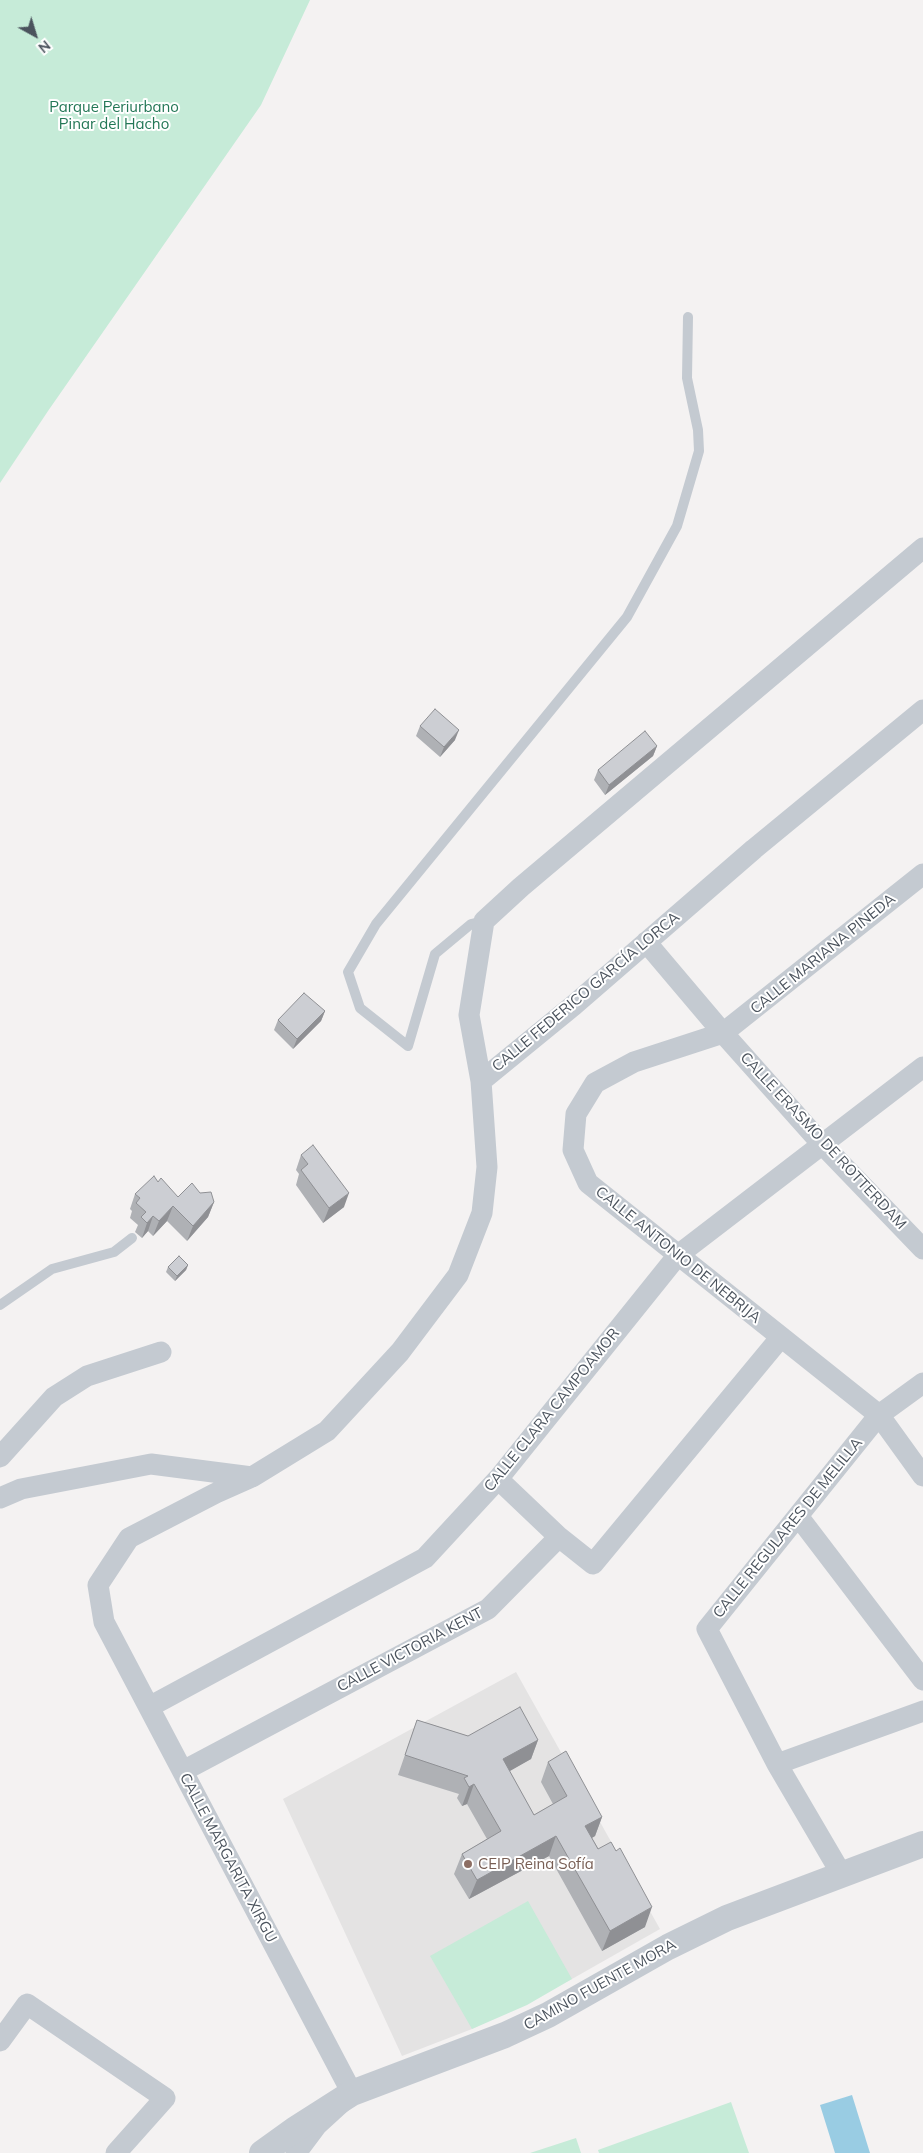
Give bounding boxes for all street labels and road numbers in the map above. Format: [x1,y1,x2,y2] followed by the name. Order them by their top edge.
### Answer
[747,890,899,1018] street label: CALLE MARIANA PINEDA
[489,908,683,1076] street label: CALLE FEDERICO GARCÍA LORCA
[736,1049,910,1233] street label: CALLE ERASMO DE ROTTERDAM
[592,1183,764,1327] street label: CALLE ANTONIO DE NEBRIJA
[480,1325,624,1495] street label: CALLE CLARA CAMPOAMOR
[710,1434,866,1622] street label: CALLE REGULARES DE MELILLA
[334,1604,486,1696] street label: CALLE VICTORIA KENT
[176,1770,280,1946] street label: CALLE MARGARITA XIRGU
[521,1936,679,2034] street label: CAMINO FUENTE MORA

